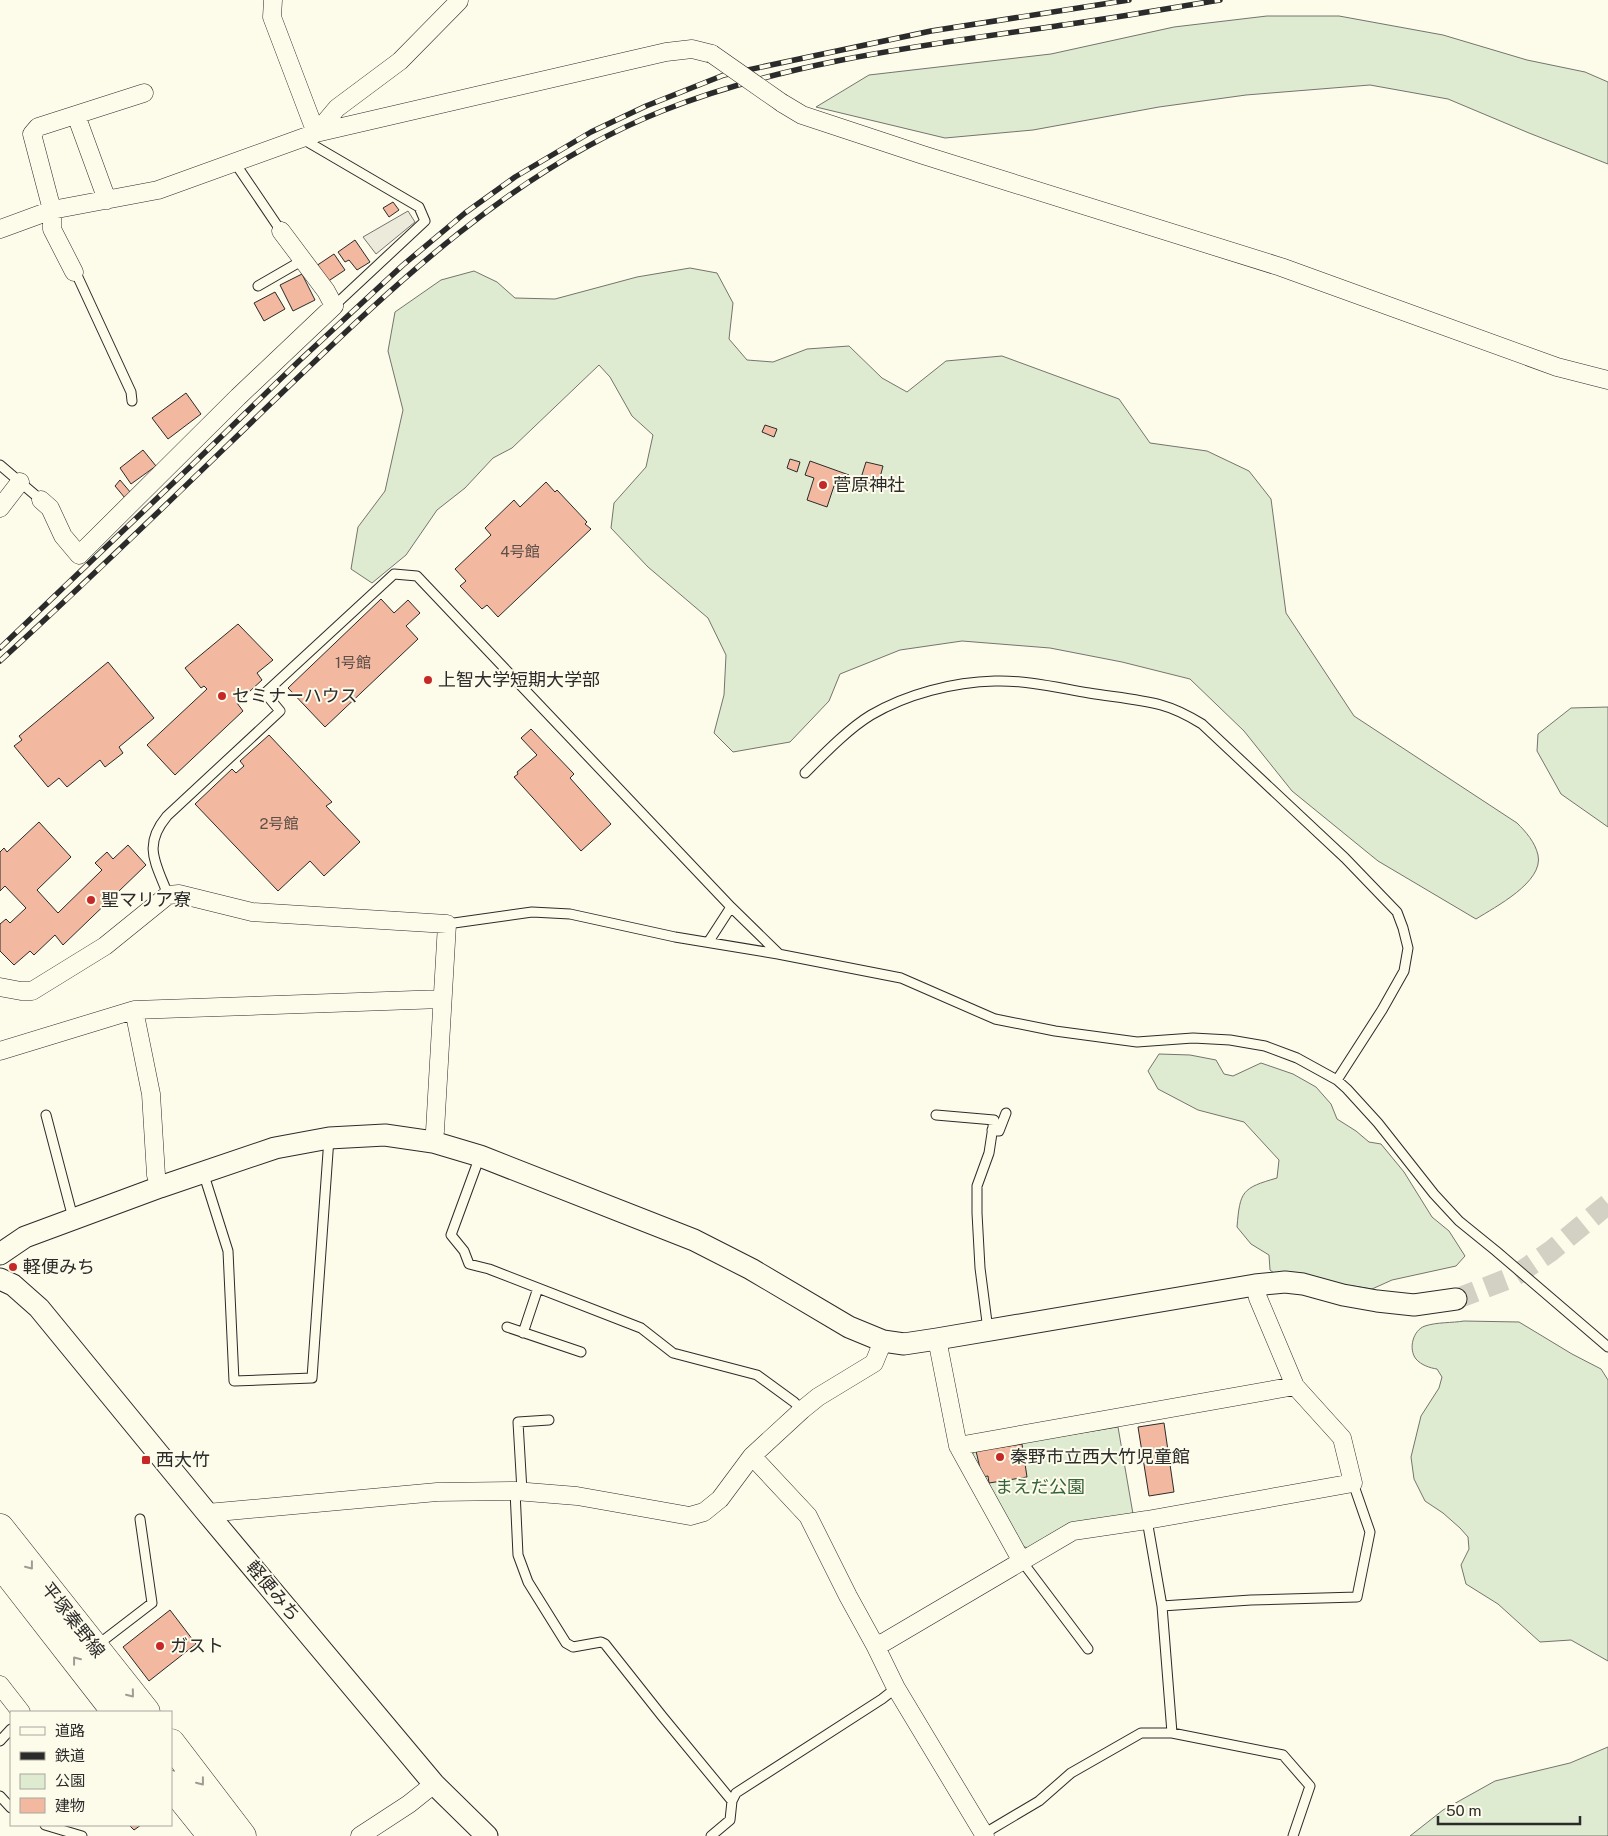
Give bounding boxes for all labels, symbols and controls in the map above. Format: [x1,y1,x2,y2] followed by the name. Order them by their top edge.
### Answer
[833,474,905,495] place label: 菅原神社
[817,479,829,491] marker: 菅原神社
[500,543,540,560] house number: 4号館
[335,654,371,671] house number: 1号館
[438,669,600,690] place label: 上智大学短期大学部
[422,674,434,686] marker: 上智大学短期大学部
[232,685,358,706] place label: セミナーハウス
[216,690,228,702] marker: セミナーハウス
[260,815,298,832] house number: 2号館
[101,889,191,910] place label: 聖マリア寮
[85,894,97,906] marker: 聖マリア寮
[23,1256,95,1277] place label: 軽便みち
[7,1261,19,1273] marker: 軽便みち
[1010,1446,1190,1467] place label: 秦野市立西大竹児童館
[156,1449,210,1470] place label: 西大竹
[994,1451,1006,1463] marker: 秦野市立西大竹児童館
[140,1454,152,1466] marker: 西大竹
[995,1476,1085,1497] park label: まえだ公園
[242,1556,305,1625] street label: 軽便みち
[24,1560,33,1570] one-way arrow
[37,1578,109,1662] street label: 平塚秦野線
[170,1635,224,1656] place label: ガスト
[154,1640,166,1652] marker: ガスト
[72,1656,81,1665] one-way arrow
[125,1688,134,1697] one-way arrow
[10,1711,172,1826] legend
[55,1722,85,1739] text: 道路
[55,1747,85,1764] text: 鉄道
[55,1772,85,1789] text: 公園
[195,1776,204,1786] one-way arrow
[1438,1794,1580,1826] scale bar
[55,1797,85,1814] text: 建物
[1446,1802,1481,1819] text: 50 m

